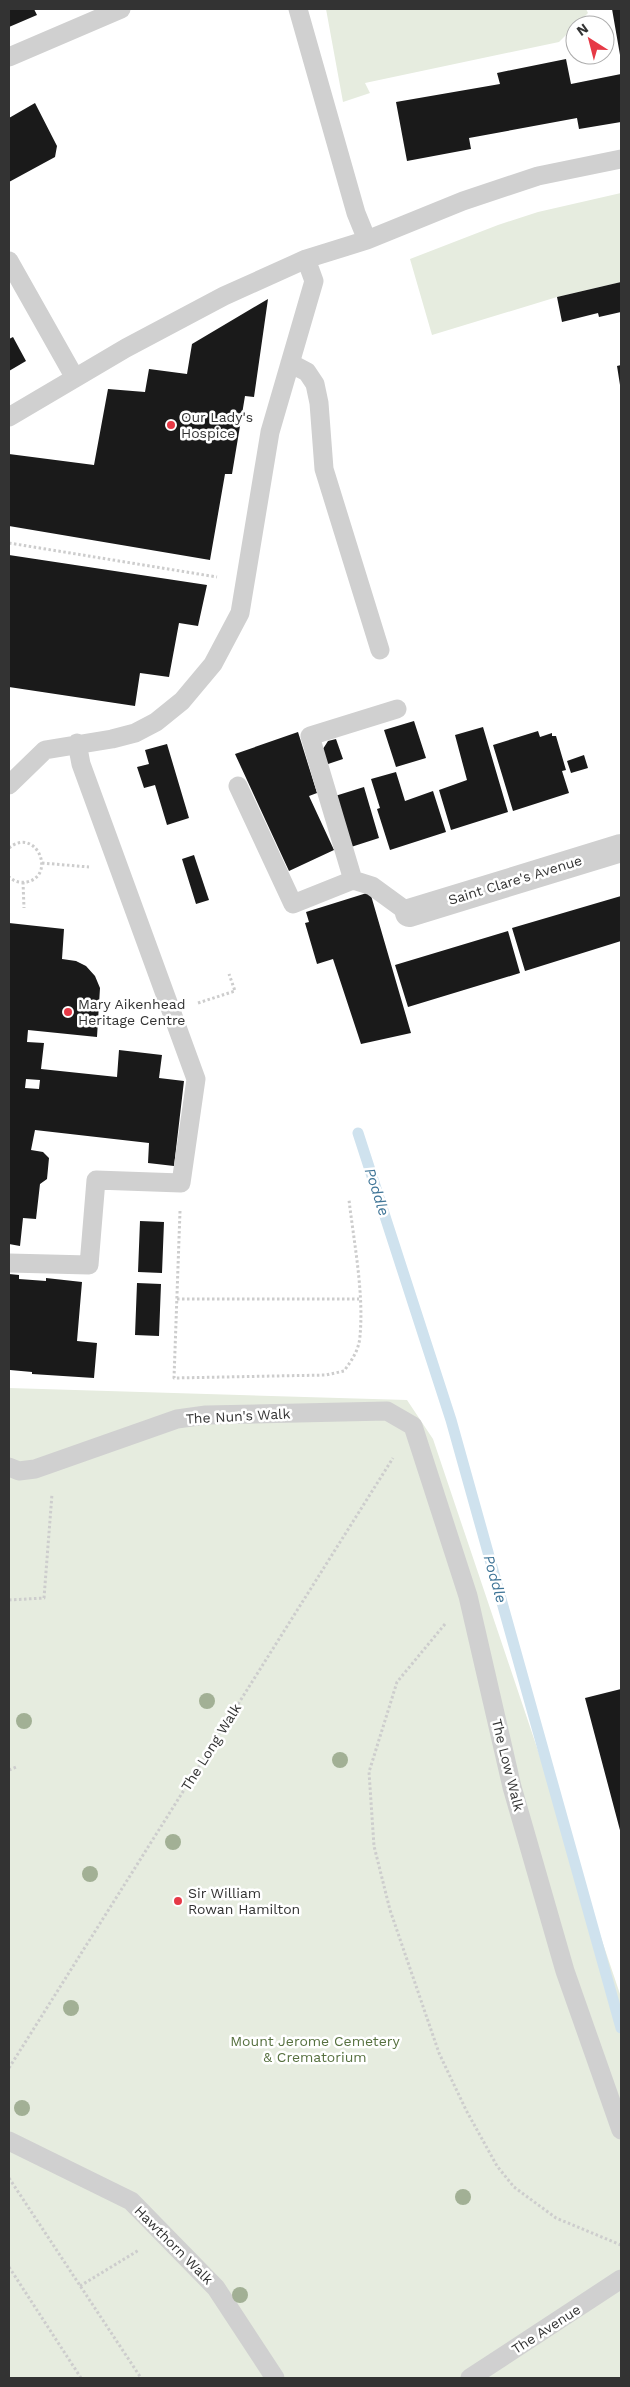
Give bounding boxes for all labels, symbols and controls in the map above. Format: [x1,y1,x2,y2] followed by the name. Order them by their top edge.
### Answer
[565,15,615,65] north arrow
[573,20,591,39] text: N
[181,409,253,441] place label: Our Lady's Hospice
[165,419,177,431] marker: Our Lady's Hospice
[446,852,584,908] street label: Saint Clare's Avenue
[78,996,185,1028] place label: Mary Aikenhead Heritage Centre
[62,1006,74,1018] marker: Mary Aikenhead Heritage Centre
[361,1166,393,1218] water label: Poddle
[185,1405,291,1427] street label: The Nun's Walk
[480,1553,510,1605] water label: Poddle
[178,1700,244,1794] street label: The Long Walk
[489,1717,527,1813] street label: The Low Walk
[188,1885,300,1917] place label: Sir William Rowan Hamilton
[172,1895,184,1907] marker: Sir William Rowan Hamilton
[230,2033,401,2065] park label: Mount Jerome Cemetery & Crematorium
[131,2202,217,2288] street label: Hawthorn Walk
[509,2301,583,2357] street label: The Avenue

